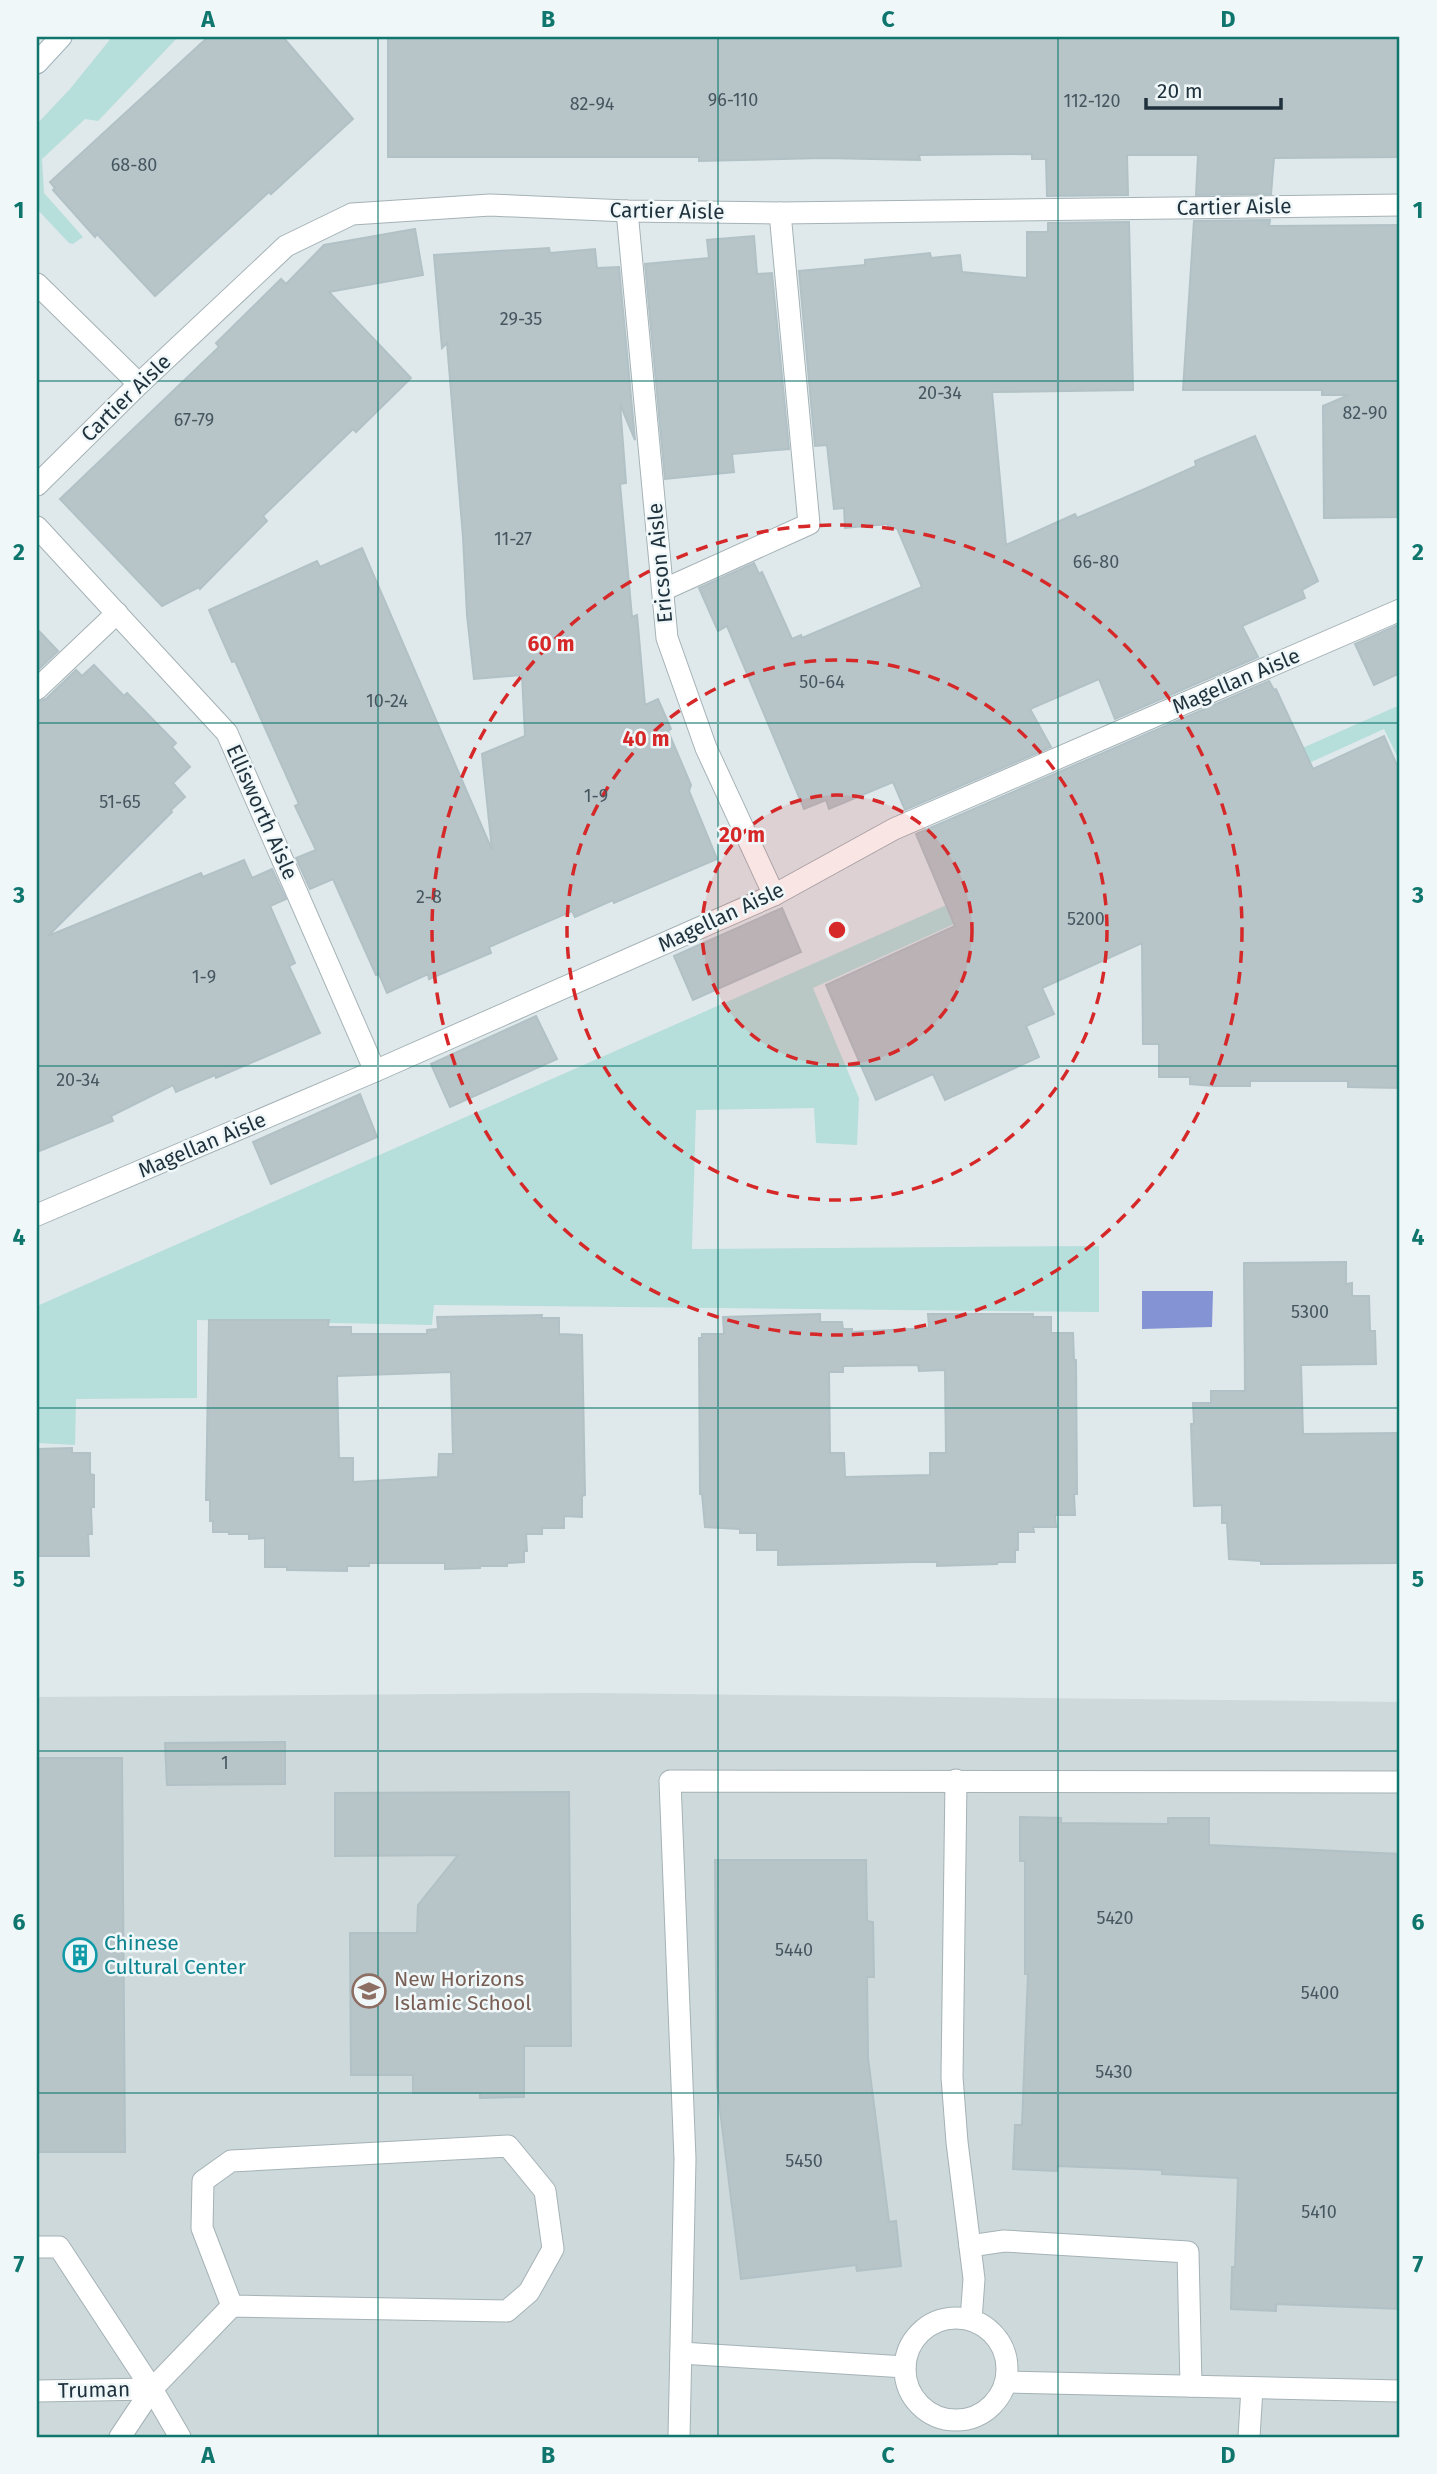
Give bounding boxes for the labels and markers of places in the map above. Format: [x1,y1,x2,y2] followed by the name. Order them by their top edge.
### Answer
[825,918,849,942] centre of rings
[104,1930,246,1980] place label: Chinese Cultural Center
[61,1936,99,1974] building icon: Chinese Cultural Center
[394,1966,531,2016] place label: New Horizons Islamic School
[350,1972,388,2010] school or university icon: New Horizons Islamic School

